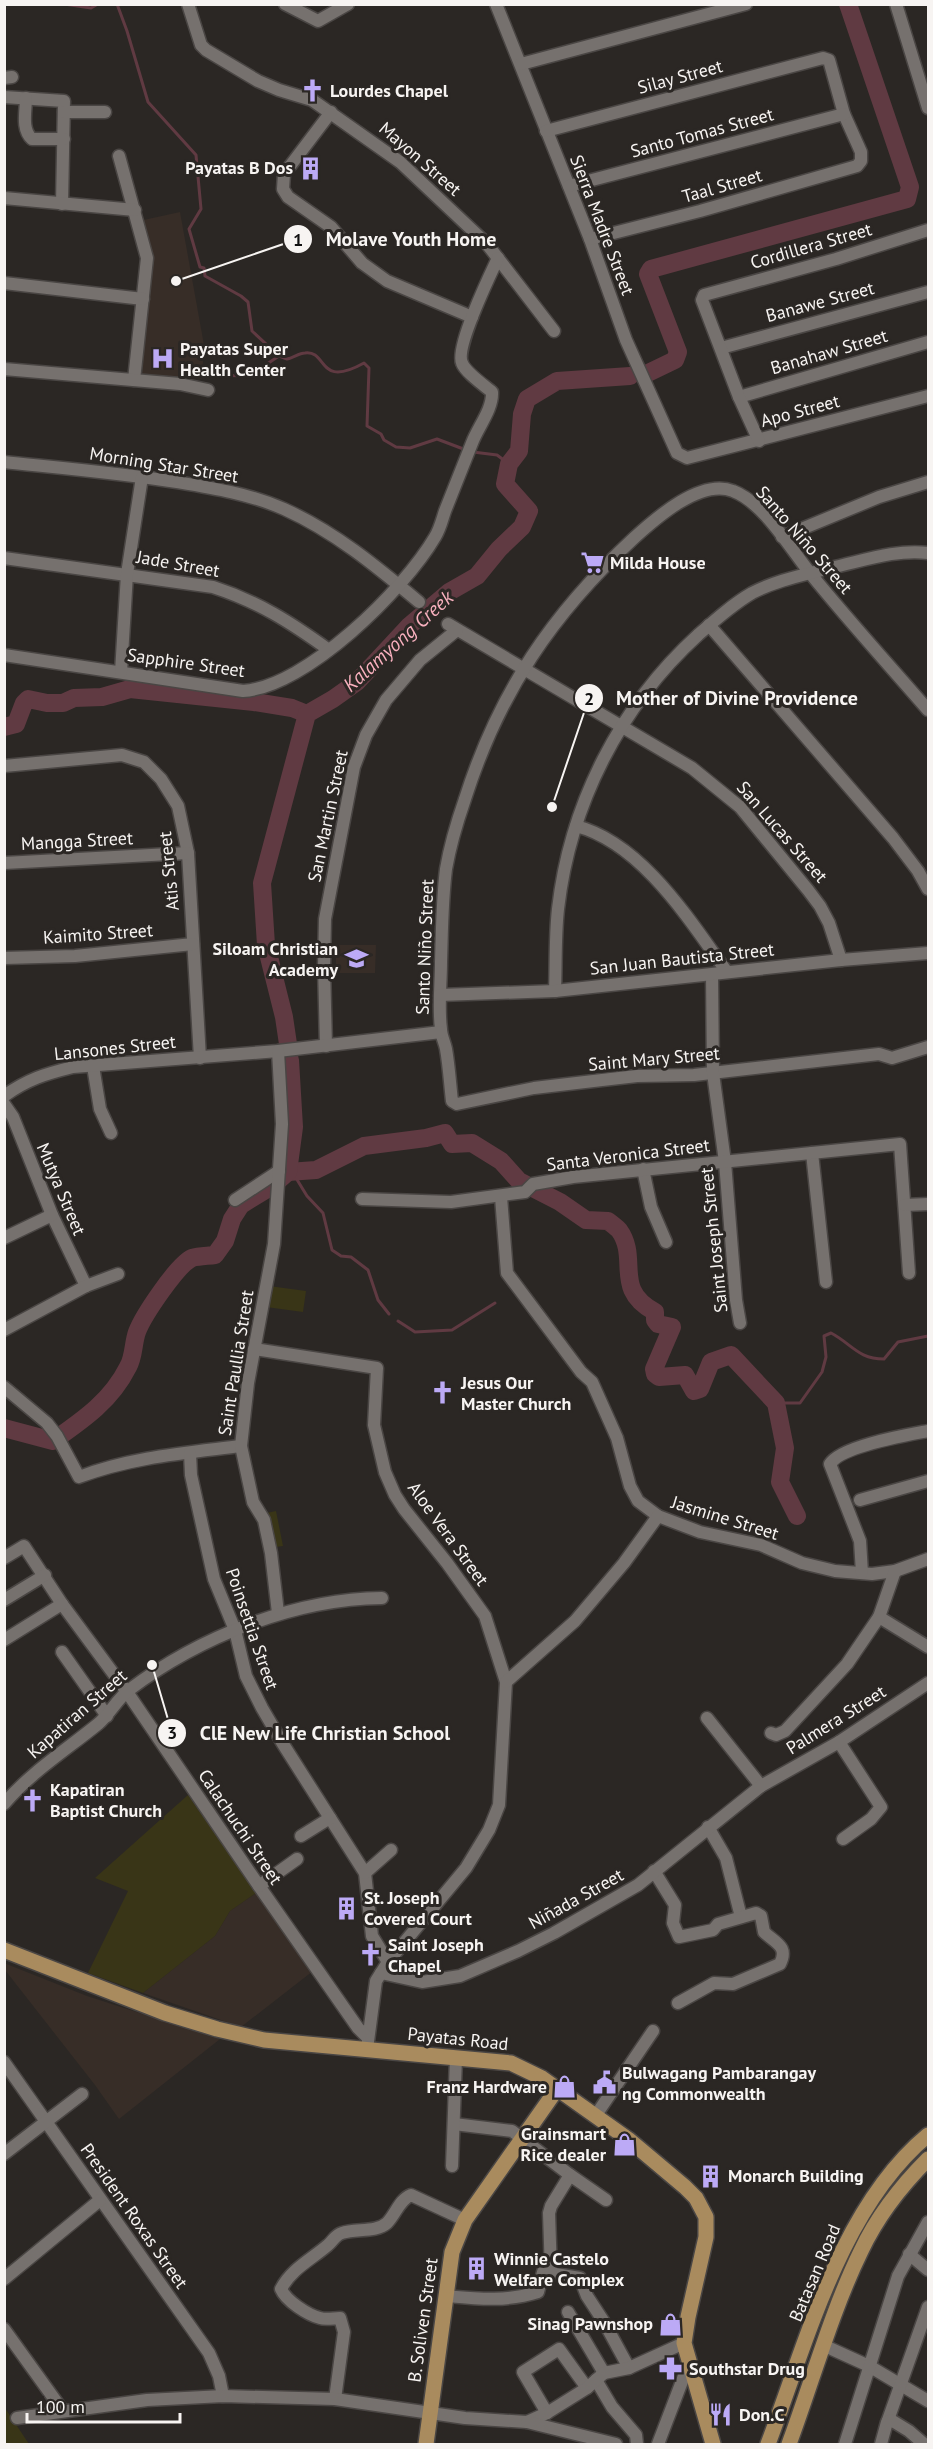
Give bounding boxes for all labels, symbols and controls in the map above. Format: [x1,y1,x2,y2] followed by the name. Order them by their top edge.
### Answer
[635,54,725,99] street label: Silay Street
[299,78,325,104] church icon: Lourdes Chapel
[330,79,449,102] place label: Lourdes Chapel
[628,102,776,163] street label: Santo Tomas Street
[374,117,466,201] street label: Mayon Street
[565,151,640,298] street label: Sierra Madre Street
[298,155,324,181] building icon: Payatas B Dos
[185,156,293,179] place label: Payatas B Dos
[679,163,764,208] street label: Taal Street
[747,217,874,274] street label: Cordillera Street
[283,220,509,258] callout: Molave Youth Home
[326,226,496,252] text: Molave Youth Home
[293,228,303,251] text: 1
[763,276,877,327] street label: Banawe Street
[768,324,890,379] street label: Banahaw Street
[180,337,289,381] place label: Payatas Super Health Center
[149,346,175,372] hospital icon: Payatas Super Health Center
[758,389,842,432] street label: Apo Street
[88,441,240,488] street label: Morning Star Street
[751,481,858,599] street label: Santo Niño Street
[134,545,221,582] street label: Jade Street
[579,550,605,576] supermarket icon: Milda House
[610,551,706,574] place label: Milda House
[337,584,459,697] water label: Kalamyong Creek
[126,643,246,682] street label: Sapphire Street
[574,679,870,717] callout: Mother of Divine Providence
[616,685,858,711] text: Mother of Divine Providence
[584,687,594,710] text: 2
[302,748,353,884] street label: San Martin Street
[732,776,833,887] street label: San Lucas Street
[20,826,134,855] street label: Mangga Street
[153,830,184,912] street label: Atis Street
[411,879,438,1015] street label: Santo Niño Street
[42,918,154,949] street label: Kaimito Street
[212,937,338,981] place label: Siloam Christian Academy
[589,937,775,980] street label: San Juan Bautista Street
[343,946,369,972] school or university icon: Siloam Christian Academy
[53,1030,177,1065] street label: Lansones Street
[587,1041,721,1076] street label: Saint Mary Street
[545,1133,711,1176] street label: Santa Veronica Street
[32,1139,91,1238] street label: Mutya Street
[694,1166,733,1314] street label: Saint Joseph Street
[213,1288,258,1437] street label: Saint Paullia Street
[460,1371,571,1415] place label: Jesus Our Master Church
[430,1380,456,1406] church icon: Jesus Our Master Church
[403,1477,494,1590] street label: Aloe Vera Street
[668,1490,782,1545] street label: Jasmine Street
[221,1565,284,1693] street label: Poinsettia Street
[22,1664,131,1763] street label: Kapatiran Street
[782,1680,890,1759] street label: Palmera Street
[157,1714,463,1752] callout: ClE New Life Christian School
[200,1720,450,1746] text: ClE New Life Christian School
[167,1721,177,1744] text: 3
[193,1765,288,1889] street label: Calachuchi Street
[50,1778,162,1822] place label: Kapatiran Baptist Church
[19,1787,45,1813] church icon: Kapatiran Baptist Church
[524,1863,627,1934] street label: Niñada Street
[364,1886,473,1930] place label: St. Joseph Covered Court
[333,1895,359,1921] building icon: St. Joseph Covered Court
[388,1933,484,1977] place label: Saint Joseph Chapel
[357,1942,383,1968] church icon: Saint Joseph Chapel
[407,2022,510,2055] street label: Payatas Road
[622,2061,817,2105] place label: Bulwagang Pambarangay ng Commonwealth
[591,2070,617,2096] public building icon: Bulwagang Pambarangay ng Commonwealth
[552,2074,578,2100] shop icon: Franz Hardware
[427,2075,547,2098] place label: Franz Hardware
[521,2122,607,2166] place label: Grainsmart Rice dealer
[611,2131,637,2157] shop icon: Grainsmart Rice dealer
[76,2139,193,2293] street label: President Roxas Street
[697,2163,723,2189] building icon: Monarch Building
[728,2164,864,2187] place label: Monarch Building
[784,2221,845,2325] street label: Batasan Road
[494,2247,625,2291] place label: Winnie Castelo Welfare Complex
[402,2256,443,2384] street label: B. Soliven Street
[463,2256,489,2282] building icon: Winnie Castelo Welfare Complex
[658,2311,684,2337] shop icon: Sinag Pawnshop
[527,2312,653,2335] place label: Sinag Pawnshop
[658,2356,684,2382] pharmacy icon: Southstar Drug
[689,2357,805,2380] place label: Southstar Drug
[27,2386,180,2424] scale bar
[36,2395,85,2418] text: 100 m
[708,2402,734,2428] restaurant icon: Don.C
[739,2403,785,2426] place label: Don.C

